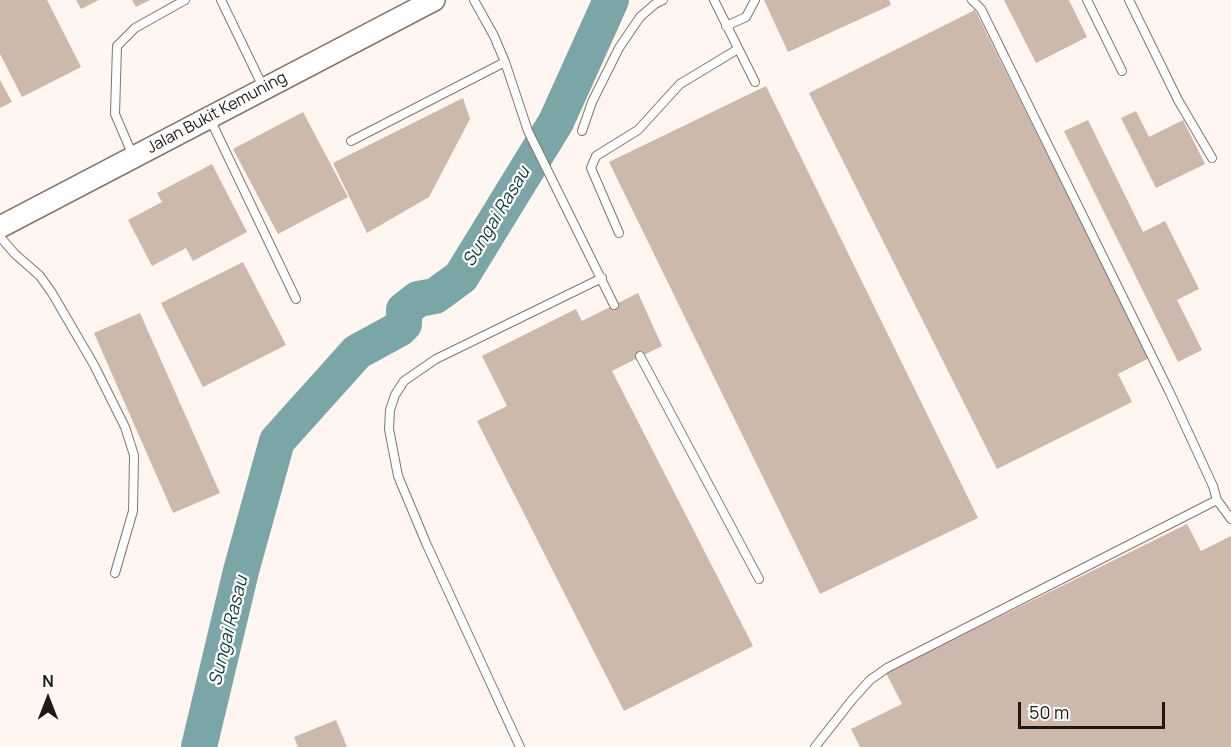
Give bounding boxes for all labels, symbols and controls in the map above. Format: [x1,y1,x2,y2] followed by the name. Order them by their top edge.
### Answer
[144,68,290,158] street label: Jalan Bukit Kemuning
[459,163,535,271] water label: Sungai Rasau
[205,574,253,688] water label: Sungai Rasau
[18,669,78,729] north arrow
[42,670,54,692] text: N
[1021,690,1168,728] scale bar
[1029,700,1069,724] text: 50 m

